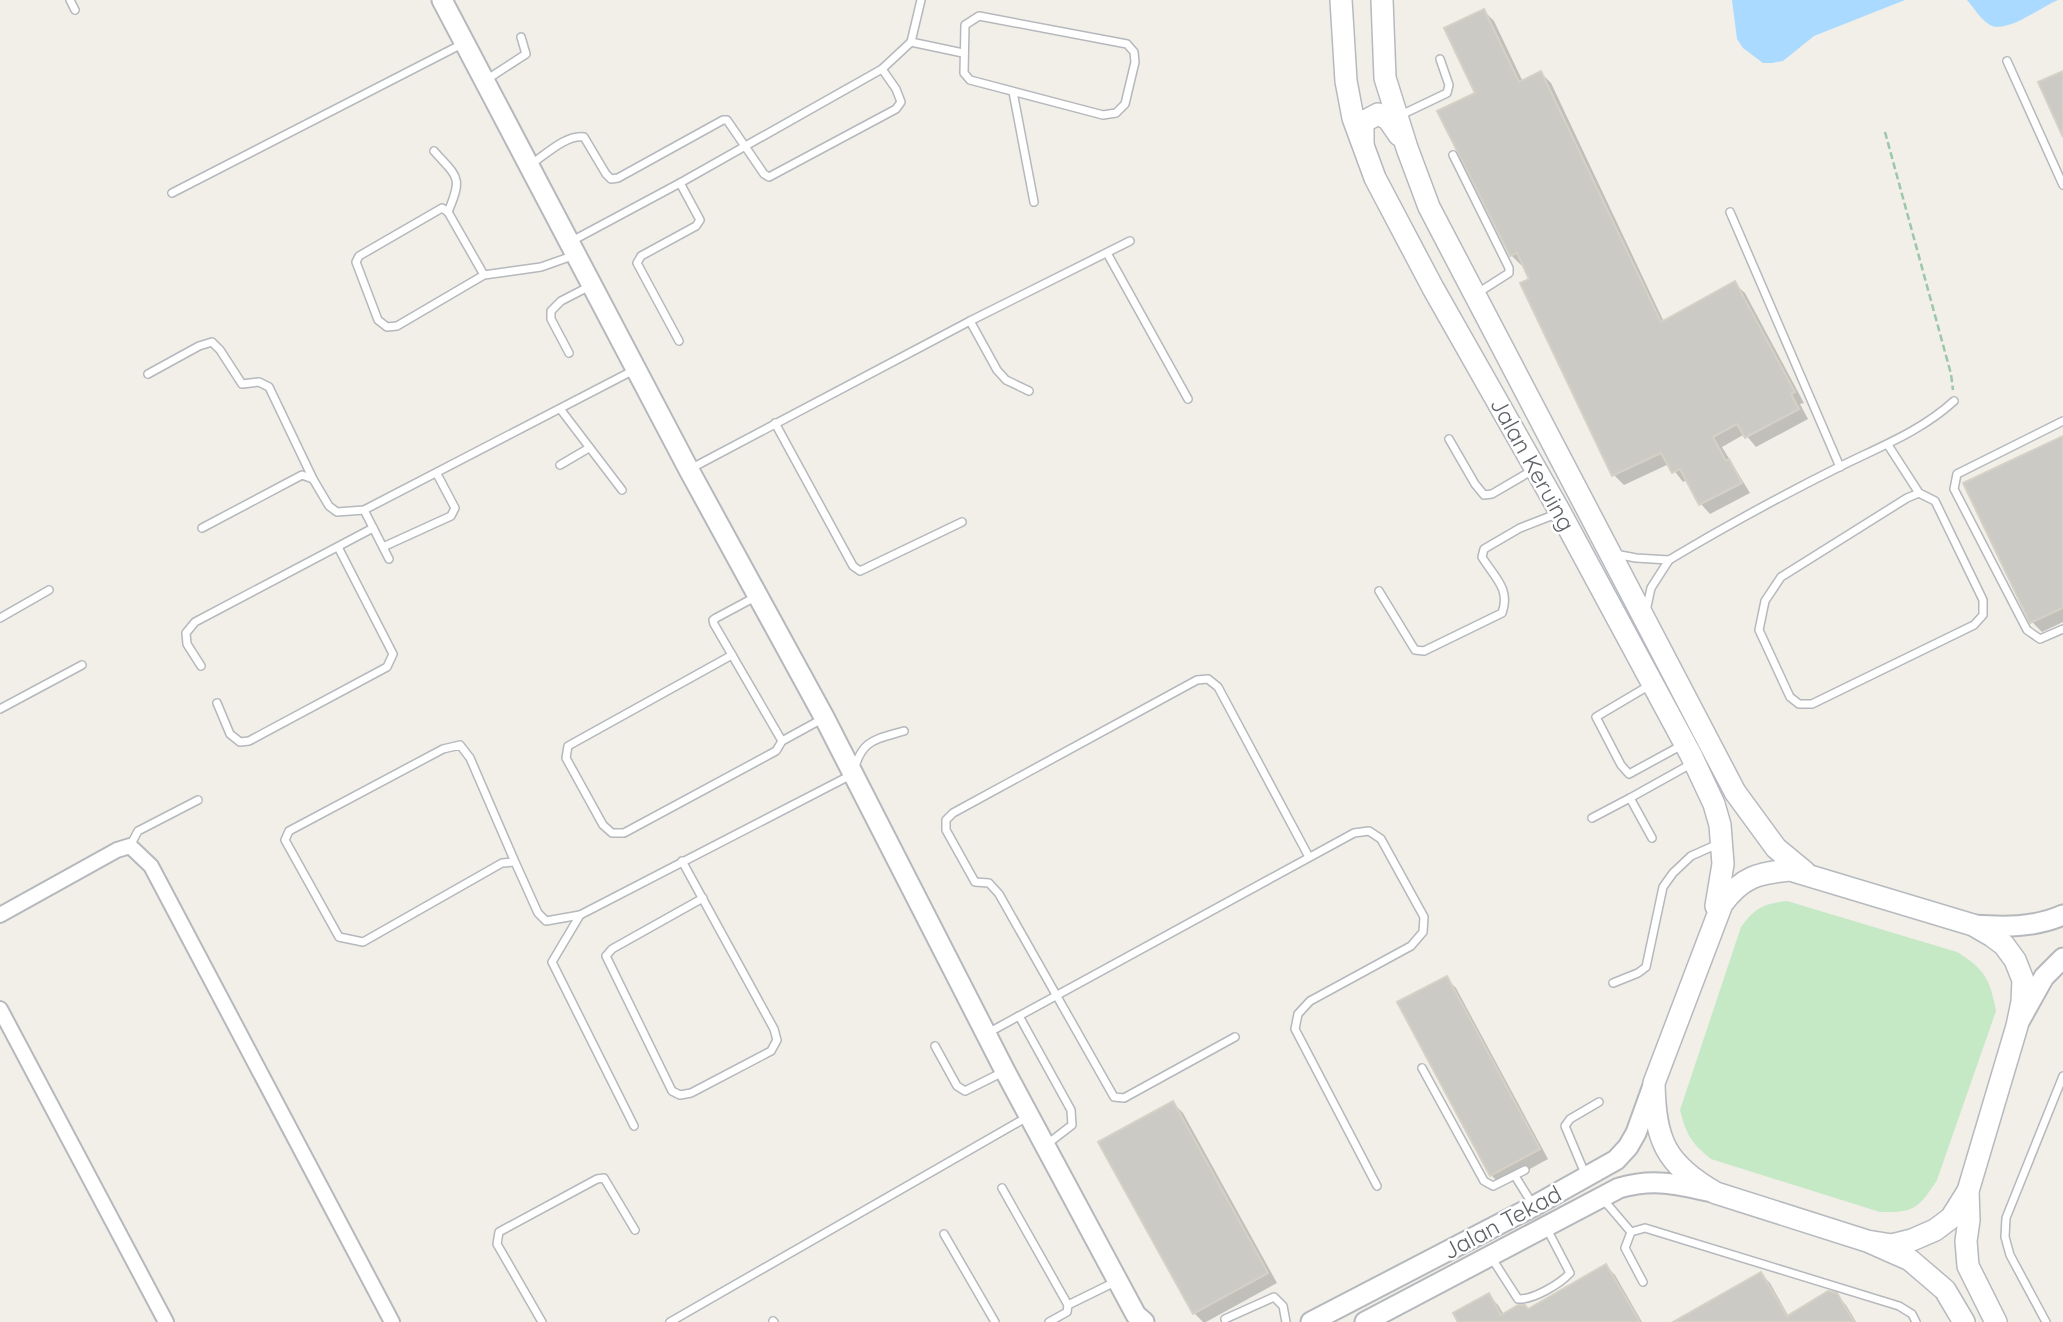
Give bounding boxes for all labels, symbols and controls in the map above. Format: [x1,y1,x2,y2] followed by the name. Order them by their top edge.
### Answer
[1484,392,1582,536] street label: Jalan Keruing
[1438,1179,1566,1265] street label: Jalan Tekad

